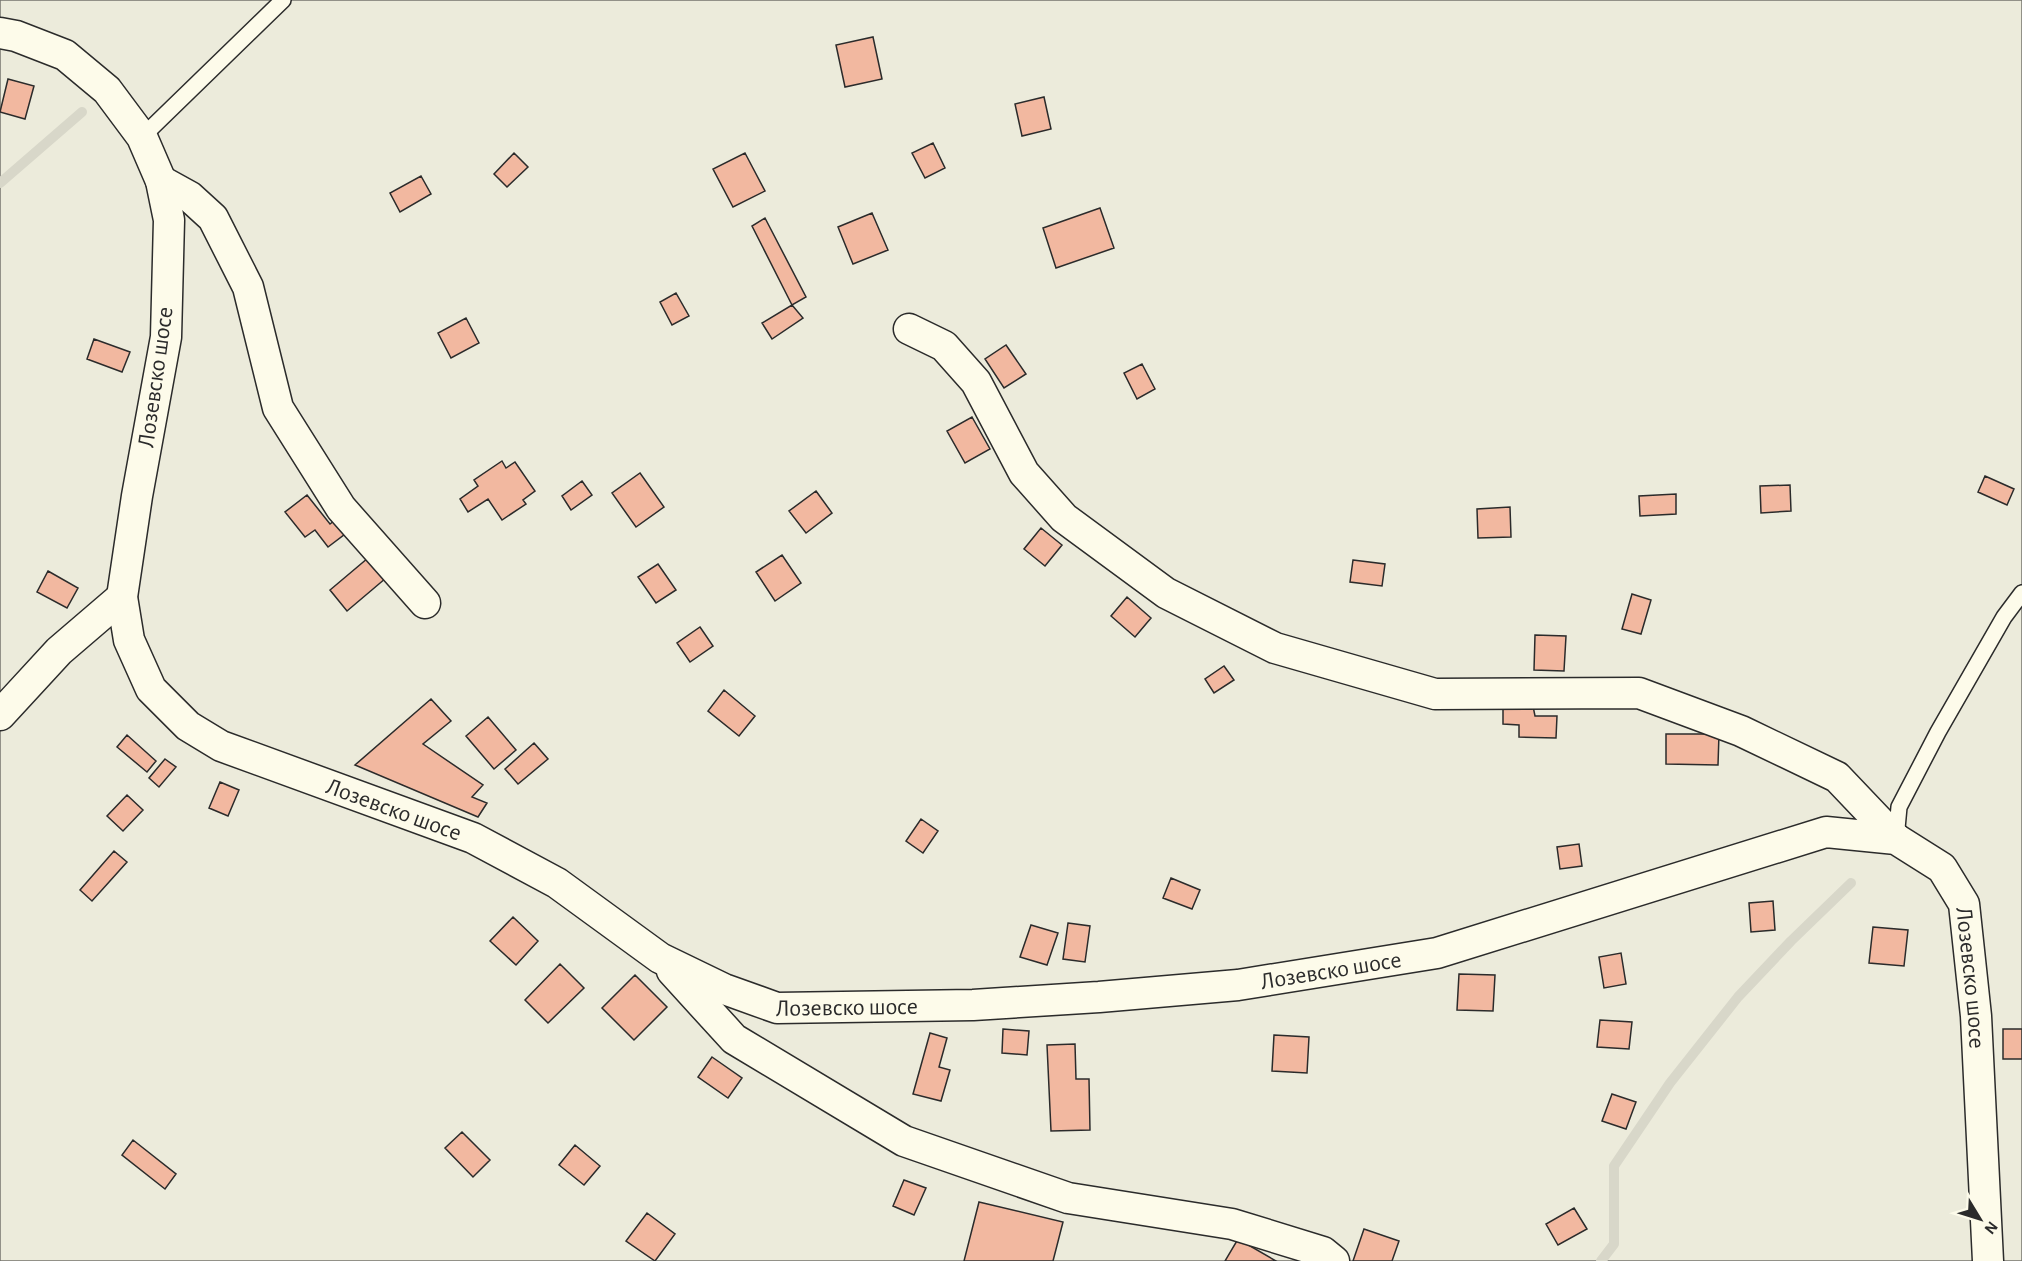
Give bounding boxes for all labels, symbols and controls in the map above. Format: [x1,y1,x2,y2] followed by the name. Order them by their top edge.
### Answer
[134,305,178,449] street label: Лозевско шосе
[323,774,465,846] street label: Лозевско шосе
[1951,906,1989,1049] street label: Лозевско шосе
[1259,948,1403,994] street label: Лозевско шосе
[776,995,918,1021] street label: Лозевско шосе
[1950,1189,2010,1249] north arrow
[1981,1218,2001,1237] text: N

